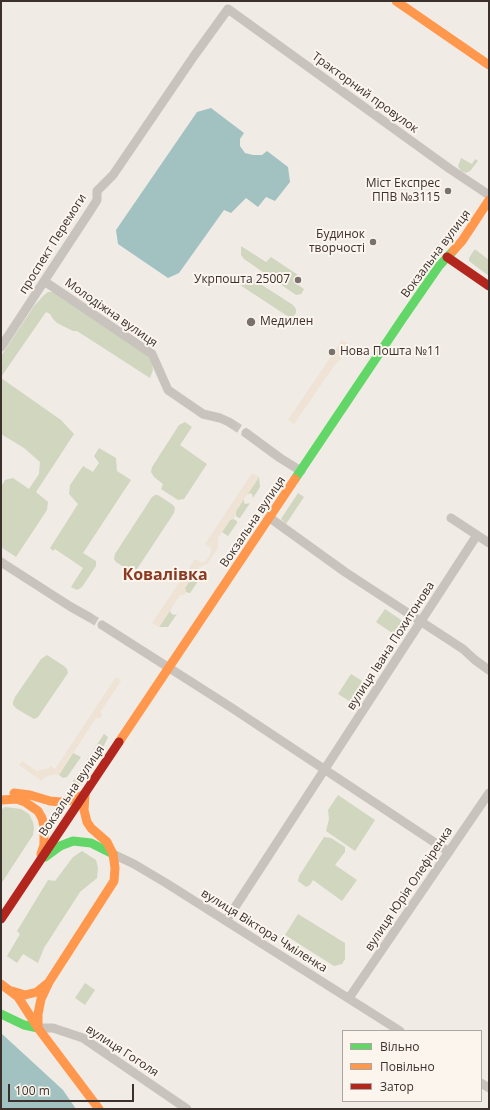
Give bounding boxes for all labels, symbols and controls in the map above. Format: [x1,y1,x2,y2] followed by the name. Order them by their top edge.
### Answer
[309,50,421,136] street label: Тракторний провулок
[366,177,440,205] place label: Міст Експрес ППВ №3115
[443,186,453,196] marker: Міст Експрес ППВ №3115
[16,191,90,297] street label: проспект Перемоги
[398,207,474,301] street label: Вокзальна вулиця
[309,228,365,256] place label: Будинок творчості
[368,237,378,247] marker: Будинок творчості
[194,273,290,287] place label: Укрпошта 25007
[293,275,303,285] marker: Укрпошта 25007
[62,276,160,350] street label: Молодіжна вулиця
[260,315,313,329] place label: Медилен
[245,316,257,328] marker: Медилен
[340,345,441,359] place label: Нова Пошта №11
[327,347,337,357] marker: Нова Пошта №11
[217,474,289,570] street label: Вокзальна вулиця
[122,565,208,585] district label: Ковалівка
[344,579,438,713] street label: вулиця Івана Похитонова
[36,743,108,839] street label: Вокзальна вулиця
[362,824,456,954] street label: вулиця Юрія Олефіренка
[198,886,330,976] street label: вулиця Віктора Чміленка
[83,1022,161,1080] street label: вулиця Гоголя
[342,1030,482,1102] legend
[380,1038,420,1055] text: Вільно
[380,1058,435,1075] text: Повільно
[10,1076,136,1102] scale bar
[380,1078,414,1095] text: Затор
[15,1082,50,1099] text: 100 m

